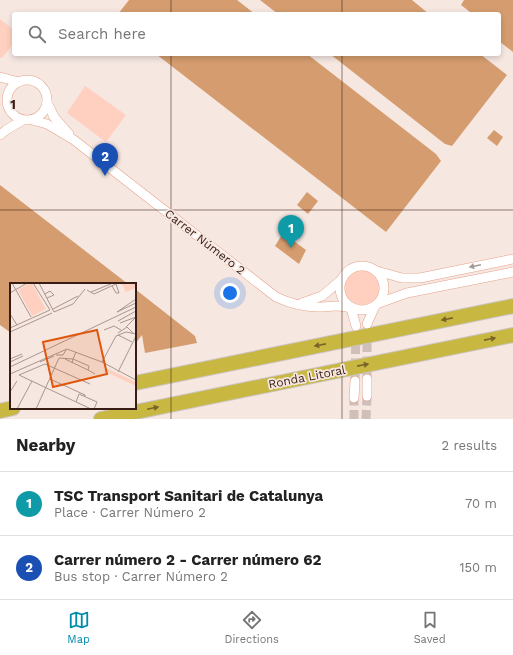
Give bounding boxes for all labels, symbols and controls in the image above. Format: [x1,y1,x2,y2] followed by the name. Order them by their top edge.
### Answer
[12,12,501,56] search box
[26,23,48,45] icon: search
[58,25,146,43] text: Search here
[10,97,16,112] text: 1
[92,143,118,176] pin: 2
[162,206,248,278] street label: Carrer Número 2
[278,215,304,248] pin: 1
[469,264,481,270] one-way arrow
[10,283,136,409] inset map
[220,283,240,303] your location
[441,317,453,323] one-way arrow
[484,336,496,342] one-way arrow
[314,343,326,349] one-way arrow
[357,362,369,368] one-way arrow
[267,363,347,391] street label: Ronda Litoral
[147,405,159,411] one-way arrow
[16,435,75,455] text: Nearby
[442,438,497,453] text: 2 results
[54,487,323,505] text: TSC Transport Sanitari de Catalunya
[26,496,32,511] text: 1
[465,496,497,511] text: 70 m
[54,505,206,520] text: Place · Carrer Número 2
[54,551,321,569] text: Carrer número 2 - Carrer número 62
[25,560,33,575] text: 2
[459,560,497,575] text: 150 m
[54,569,228,584] text: Bus stop · Carrer Número 2
[67,609,90,646] tab: Map
[225,609,279,646] tab: Directions
[414,609,446,646] tab: Saved

